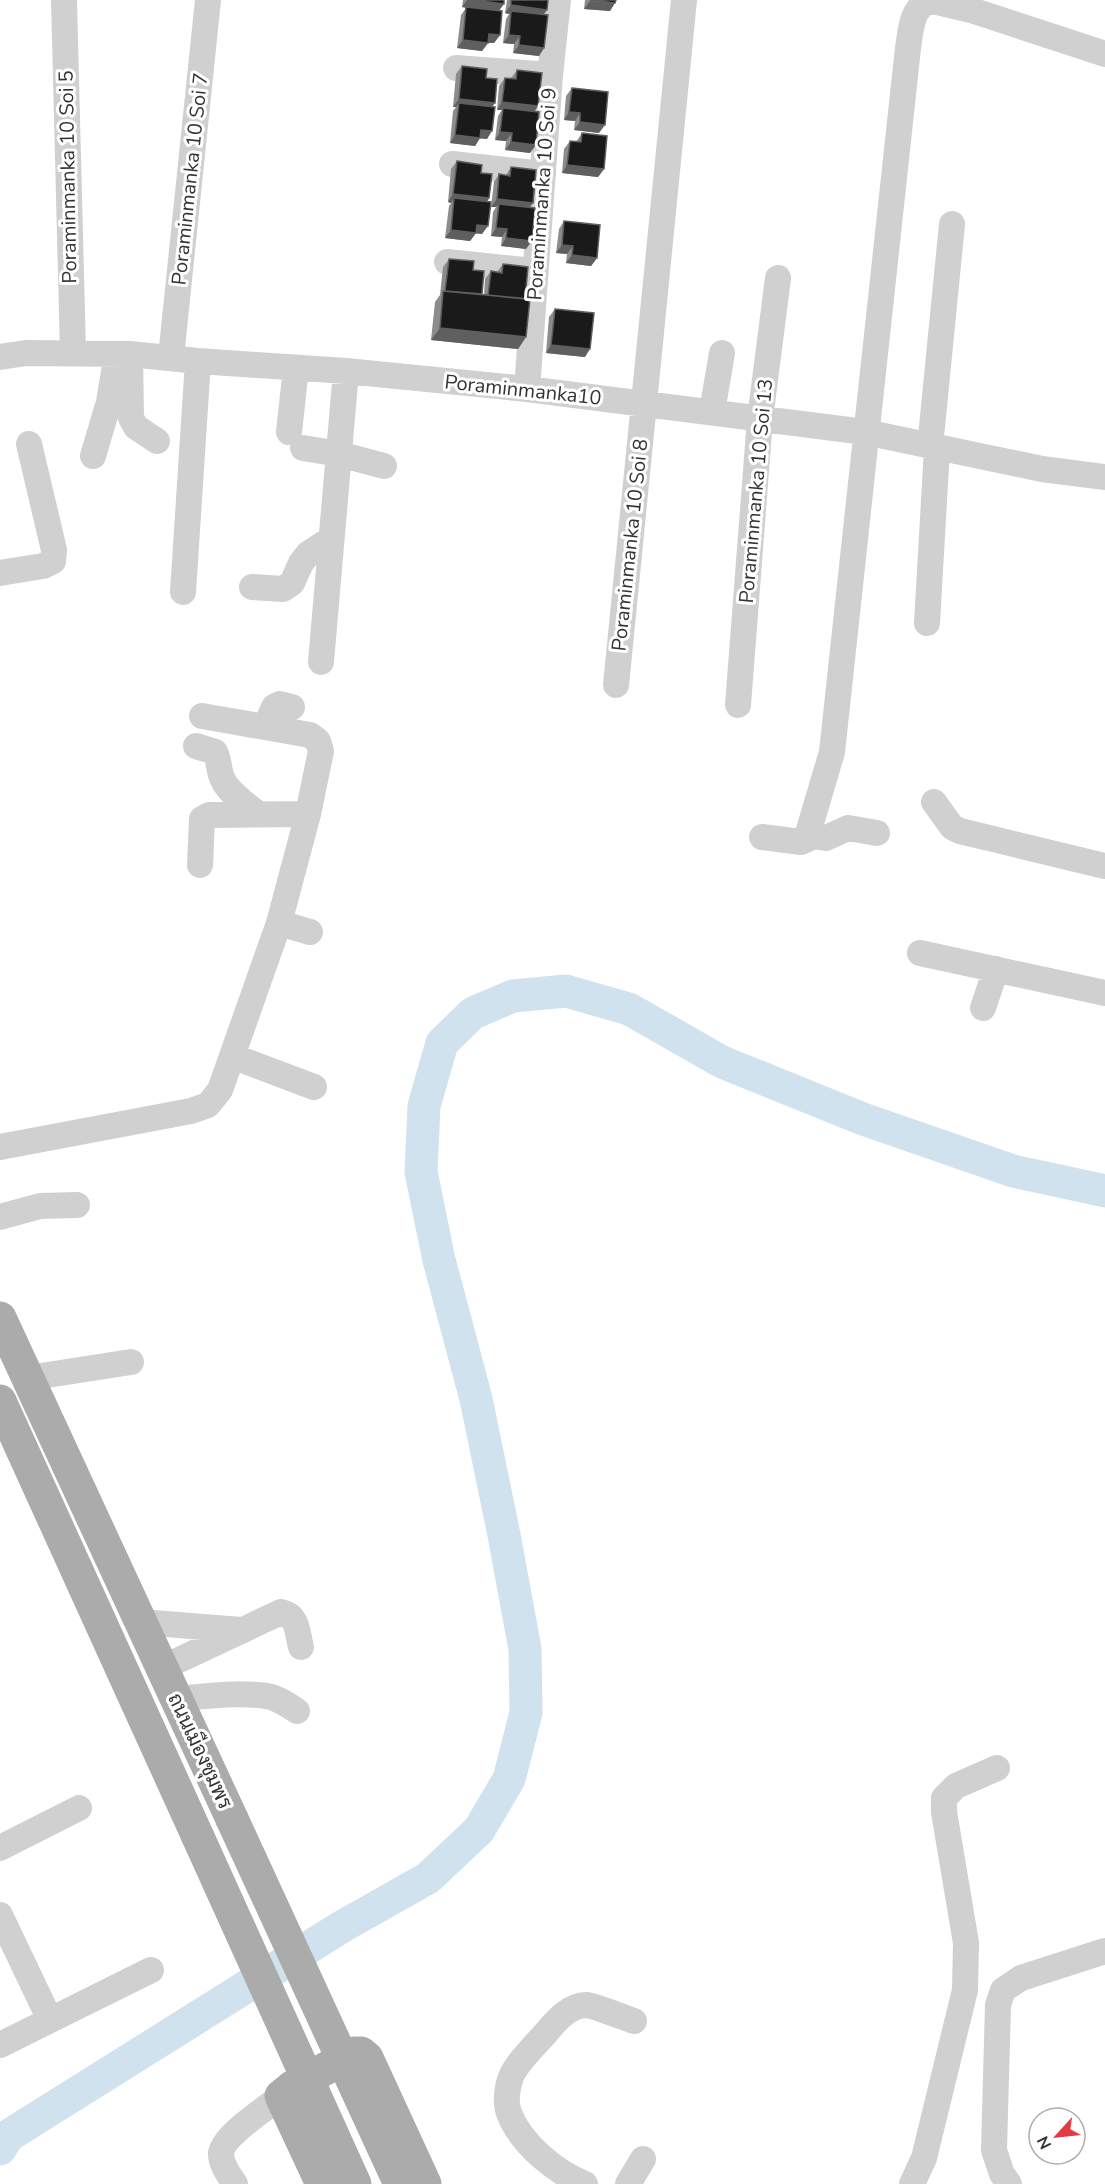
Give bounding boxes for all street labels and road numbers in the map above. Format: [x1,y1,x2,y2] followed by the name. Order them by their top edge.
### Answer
[53,70,83,284] street label: Poraminmanka 10 Soi 5
[165,72,215,286] street label: Poraminmanka 10 Soi 7
[521,87,563,301] street label: Poraminmanka 10 Soi 9
[443,368,603,412] street label: Poraminmanka10
[733,378,779,604] street label: Poraminmanka 10 Soi 13
[605,438,655,652] street label: Poraminmanka 10 Soi 8
[161,1688,240,1813] street label: ถนนเมืองชุมพร

